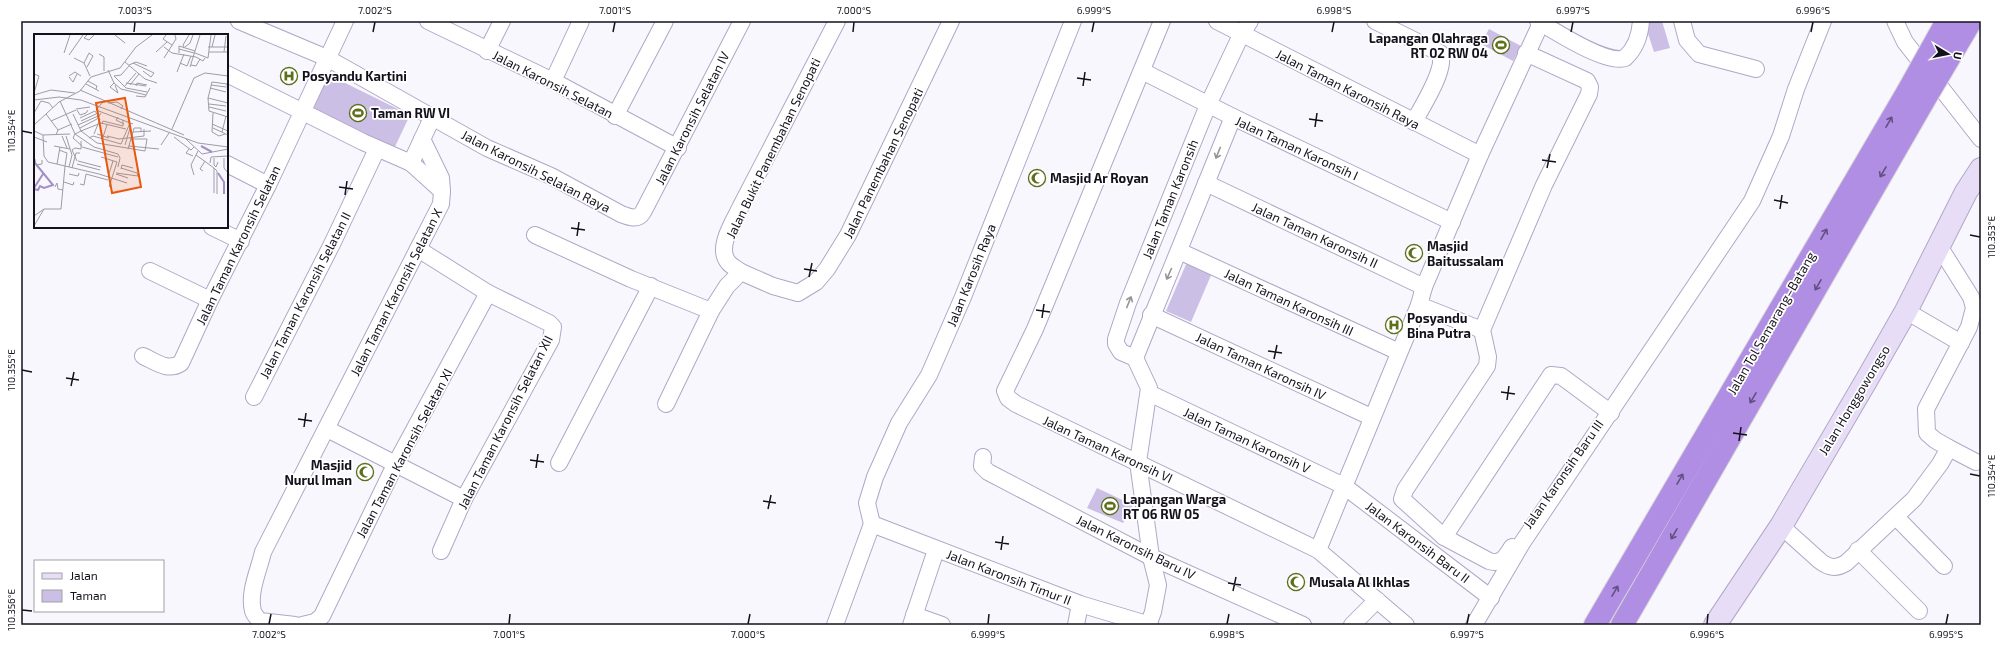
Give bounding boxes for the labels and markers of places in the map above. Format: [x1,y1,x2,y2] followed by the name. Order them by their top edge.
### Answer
[1369,30,1488,61] place label: Lapangan Olahraga RT 02 RW 04
[1491,35,1511,55] sports icon: Lapangan Olahraga RT 02 RW 04
[279,66,299,86] hospital icon: Posyandu Kartini
[302,68,407,84] place label: Posyandu Kartini
[348,103,368,123] sports icon: Taman RW VI
[371,105,450,121] place label: Taman RW VI
[1027,168,1047,188] mosque icon: Masjid Ar Royan
[1050,170,1149,186] place label: Masjid Ar Royan
[1427,238,1504,269] place label: Masjid Baitussalam
[1404,243,1424,263] mosque icon: Masjid Baitussalam
[1407,310,1471,341] place label: Posyandu Bina Putra
[1384,315,1404,335] hospital icon: Posyandu Bina Putra
[284,457,352,488] place label: Masjid Nurul Iman
[355,462,375,482] mosque icon: Masjid Nurul Iman
[1123,491,1226,522] place label: Lapangan Warga RT 06 RW 05
[1100,496,1120,516] sports icon: Lapangan Warga RT 06 RW 05
[1286,572,1306,592] mosque icon: Musala Al Ikhlas
[1309,574,1410,590] place label: Musala Al Ikhlas

